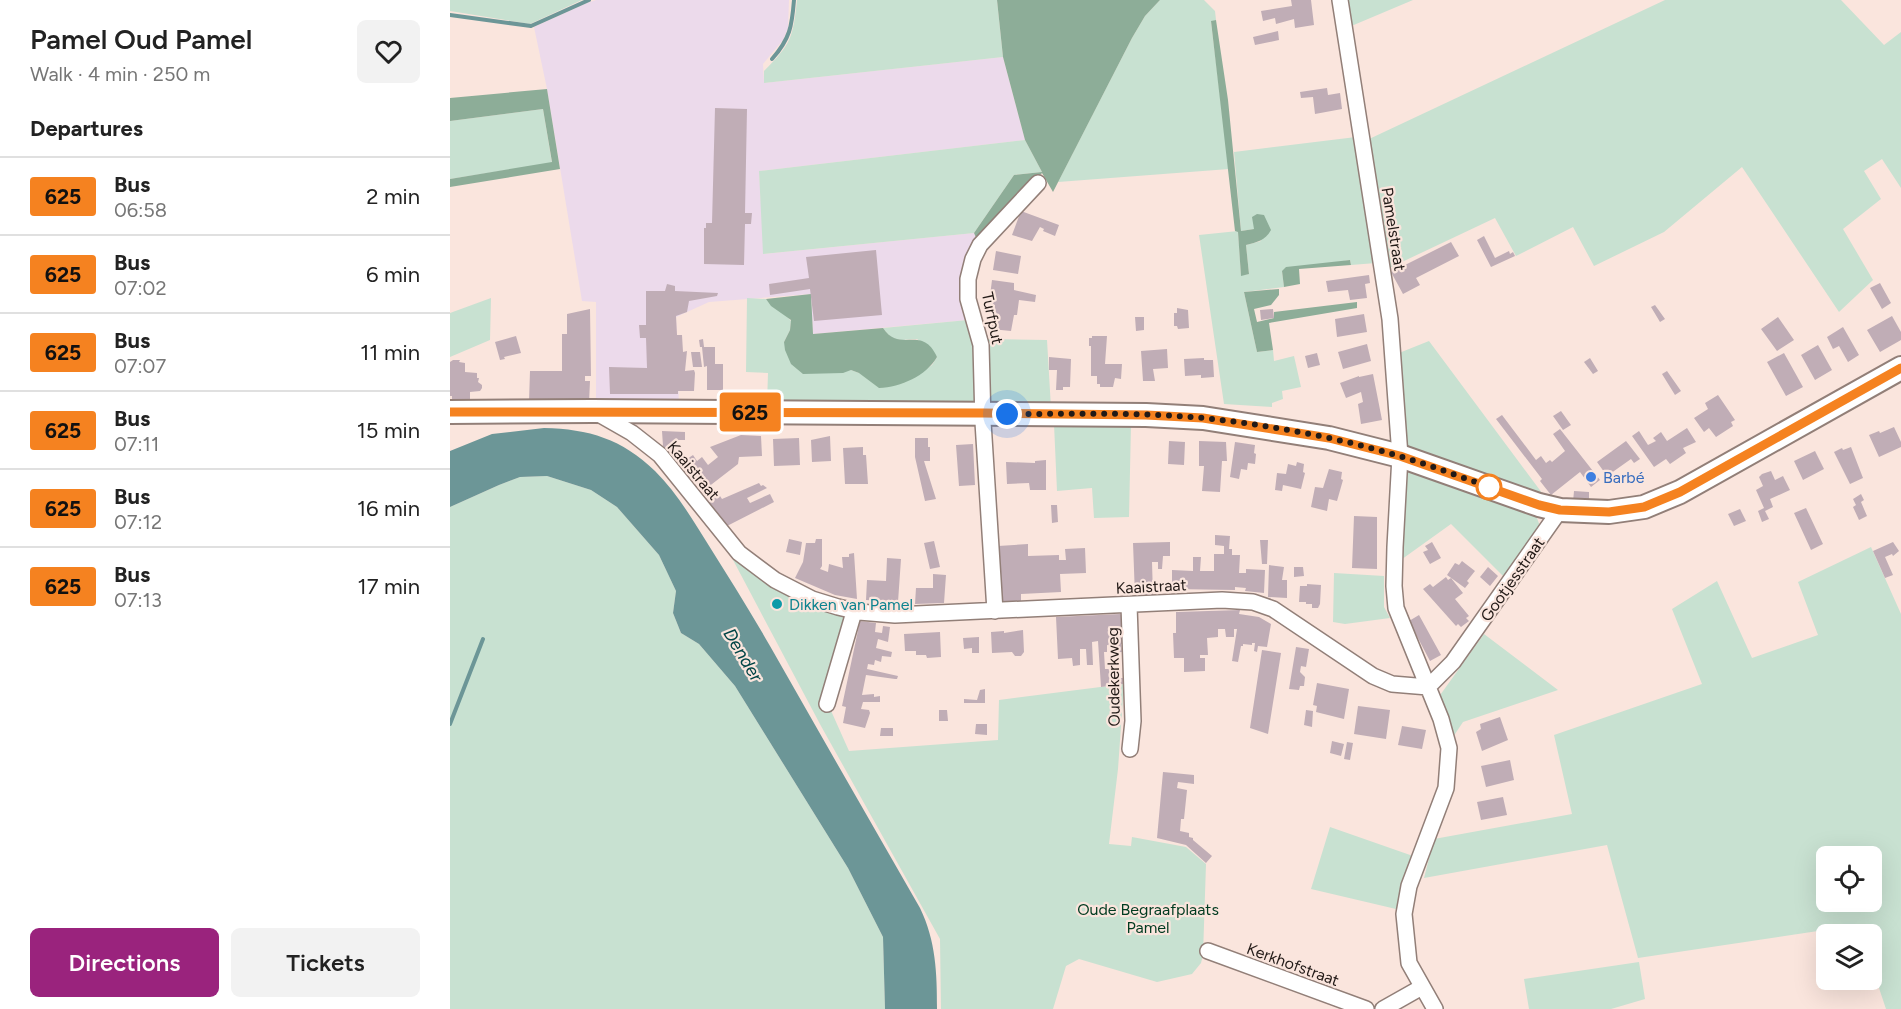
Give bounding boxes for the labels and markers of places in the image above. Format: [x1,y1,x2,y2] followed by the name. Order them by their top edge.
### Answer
[1603,468,1645,487] place label: Barbé
[1584,470,1598,484] marker: Barbé
[1476,474,1502,500] unlabelled marker
[789,595,913,614] place label: Dikken van Pamel
[770,597,784,611] marker: Dikken van Pamel

